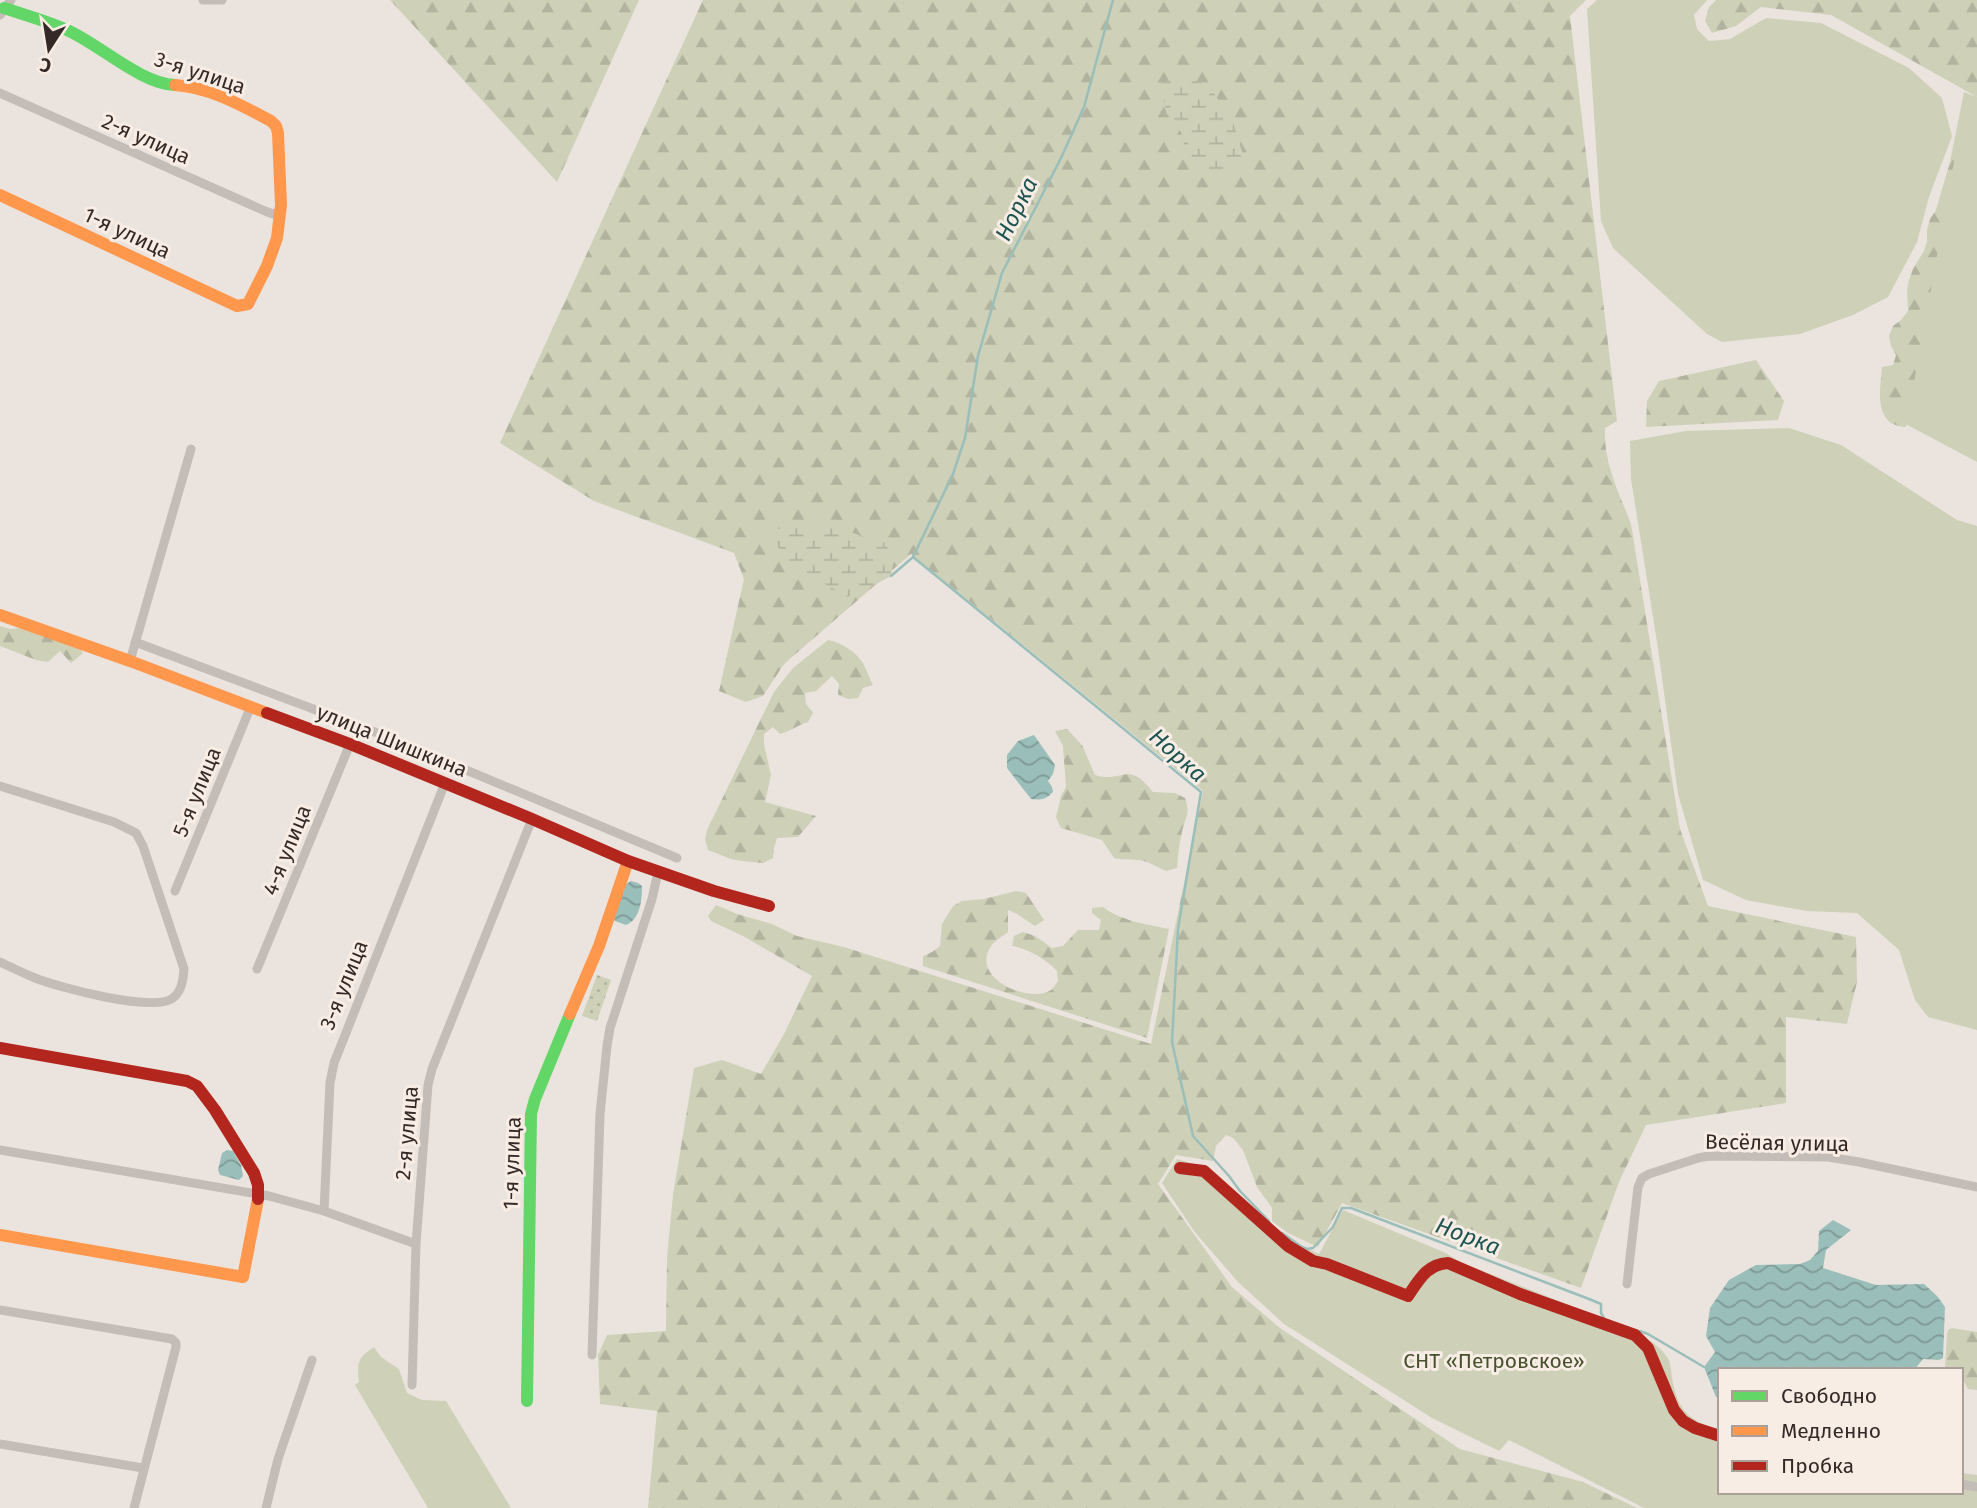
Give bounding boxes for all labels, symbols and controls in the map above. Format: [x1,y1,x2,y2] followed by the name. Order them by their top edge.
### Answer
[14,14,84,84] north arrow
[151,46,249,100] street label: 3-я улица
[38,53,53,78] text: С
[98,108,194,170] street label: 2-я улица
[989,173,1043,245] water label: Норка
[79,202,175,264] street label: 1-я улица
[313,699,471,783] street label: улица Шишкина
[1144,722,1212,788] water label: Норка
[167,743,227,841] street label: 5-я улица
[257,801,317,899] street label: 4-я улица
[314,936,374,1034] street label: 3-я улица
[390,1085,424,1181] street label: 2-я улица
[497,1116,527,1210] street label: 1-я улица
[1705,1129,1849,1157] street label: Весёлая улица
[1432,1211,1504,1261] water label: Норка
[1403,1348,1585,1374] park label: СНТ «Петровское»
[1718,1368,1963,1494] legend
[1781,1383,1877,1409] text: Свободно
[1781,1418,1881,1444] text: Медленно
[1781,1453,1854,1479] text: Пробка

